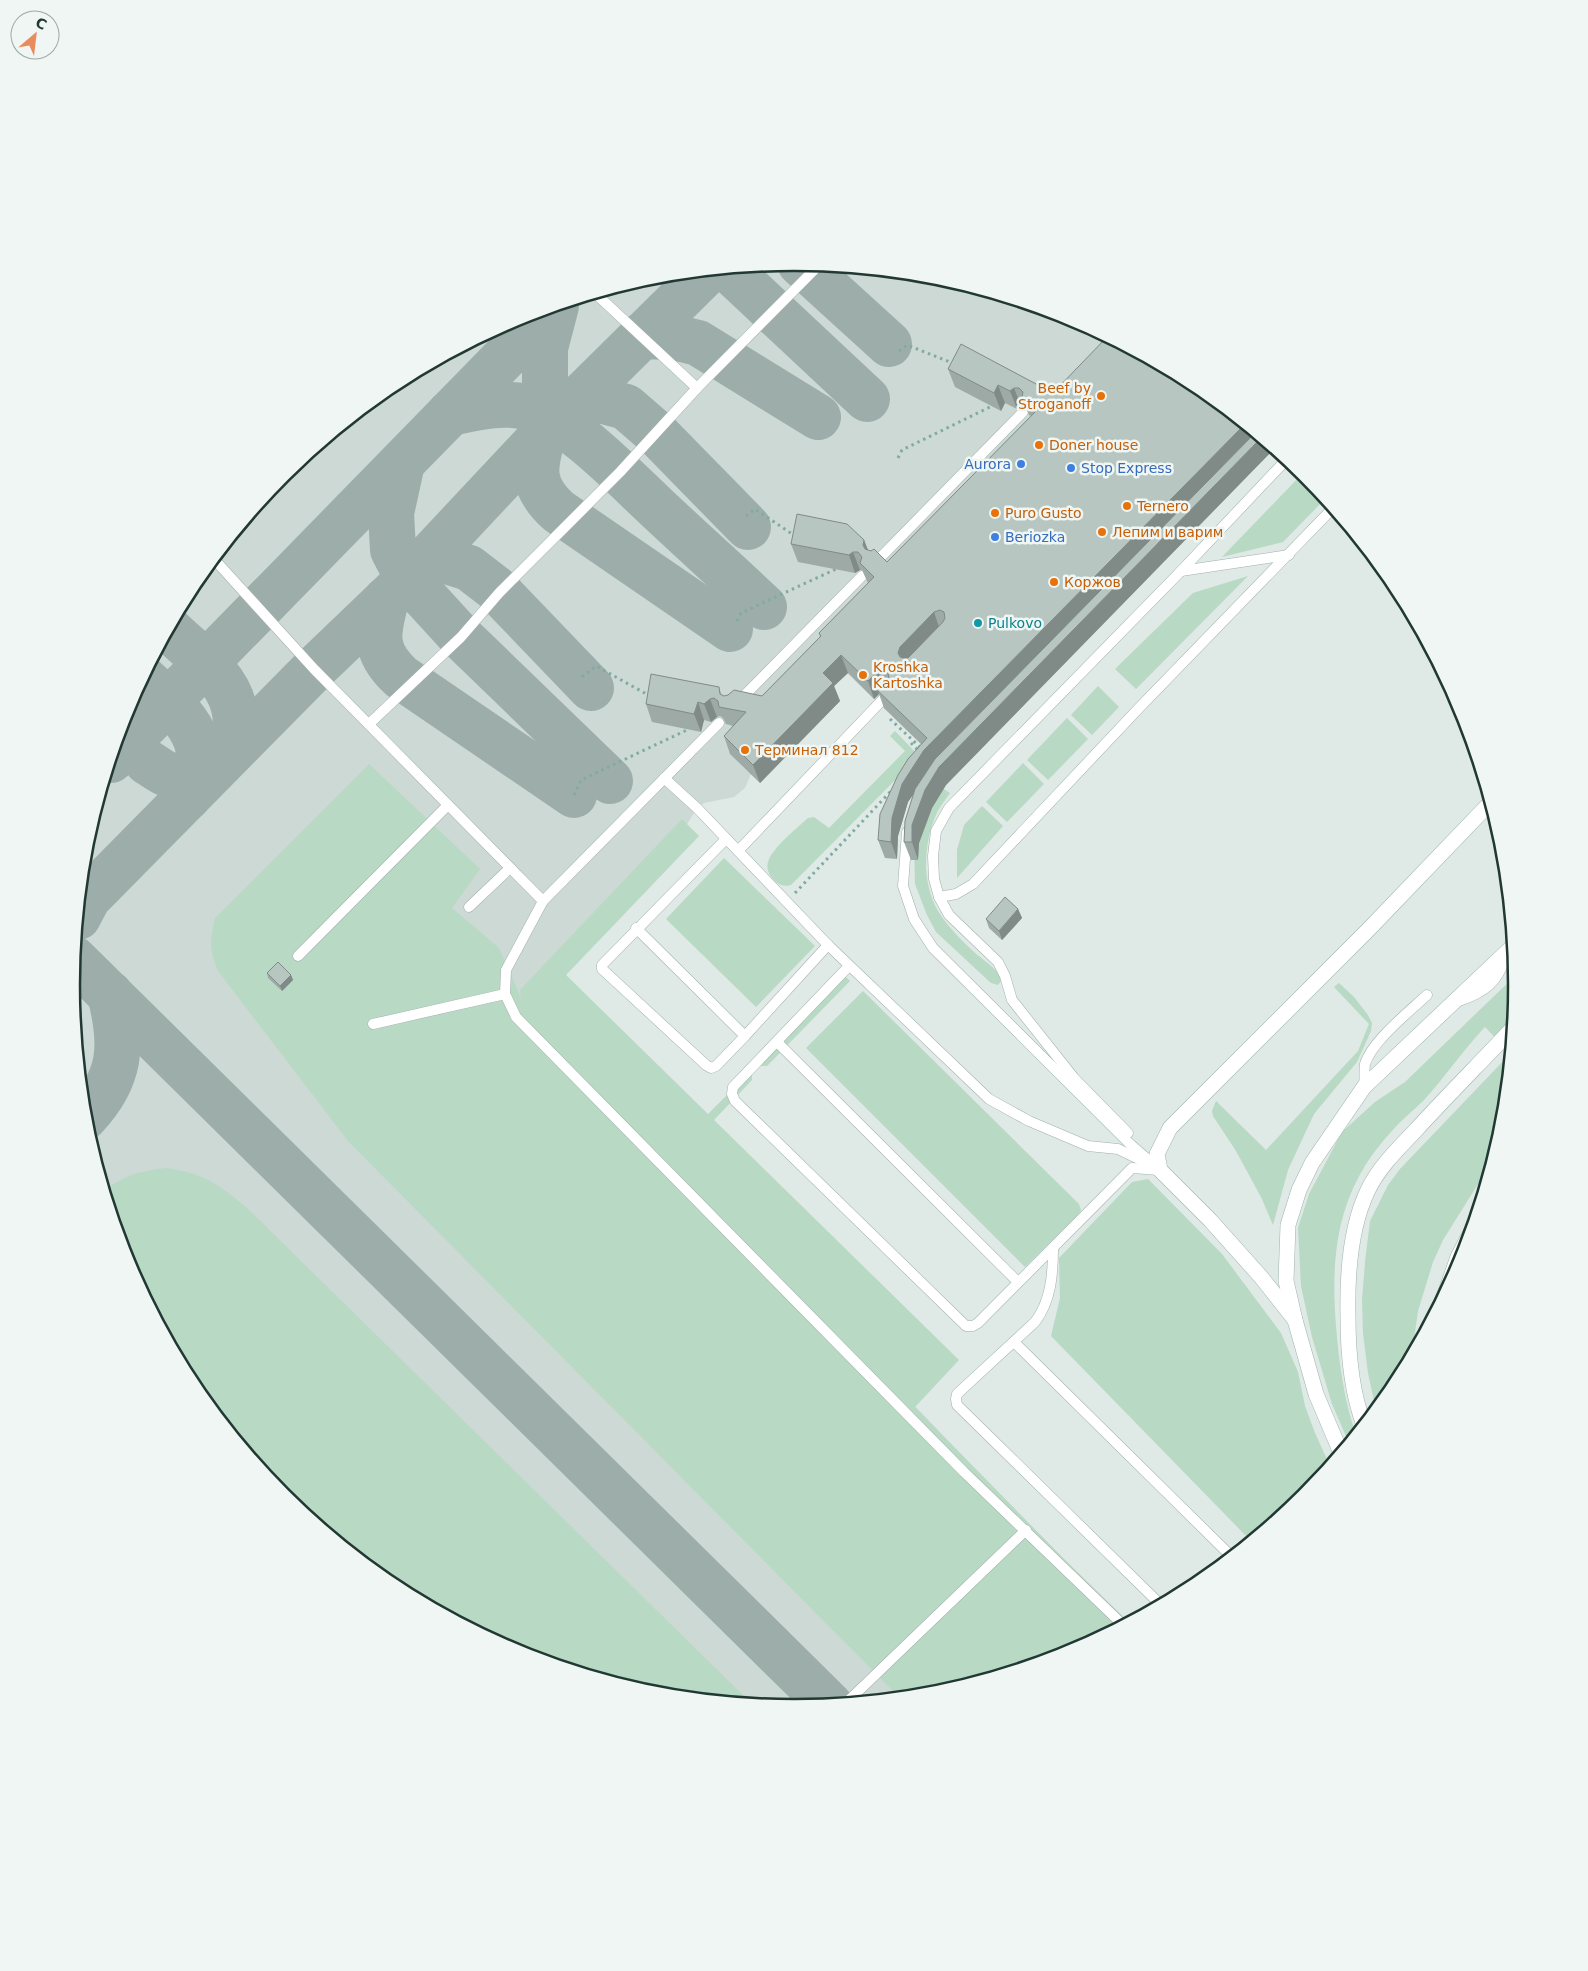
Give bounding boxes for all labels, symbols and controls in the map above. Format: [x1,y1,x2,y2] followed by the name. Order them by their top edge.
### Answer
[10,10,60,60] north arrow
[33,14,49,33] text: С
[1018,380,1091,412] place label: Beef by Stroganoff
[1095,390,1107,402] marker: Beef by Stroganoff
[1049,437,1138,453] place label: Doner house
[1033,439,1045,451] marker: Doner house
[964,456,1011,472] place label: Aurora
[1015,458,1027,470] marker: Aurora
[1081,460,1172,476] place label: Stop Express
[1065,462,1077,474] marker: Stop Express
[1136,498,1189,514] place label: Ternero
[1121,500,1133,512] marker: Ternero
[1005,505,1082,521] place label: Puro Gusto
[989,507,1001,519] marker: Puro Gusto
[1112,524,1223,540] place label: Лепим и варим
[1096,526,1108,538] marker: Лепим и варим
[1005,529,1065,545] place label: Beriozka
[989,531,1001,543] marker: Beriozka
[1064,574,1121,590] place label: Коржов
[1048,576,1060,588] marker: Коржов
[988,615,1042,631] place label: Pulkovo
[972,617,984,629] marker: Pulkovo
[873,659,943,691] place label: Kroshka Kartoshka
[857,669,869,681] marker: Kroshka Kartoshka
[754,742,859,758] place label: Терминал 812
[739,744,751,756] marker: Терминал 812

